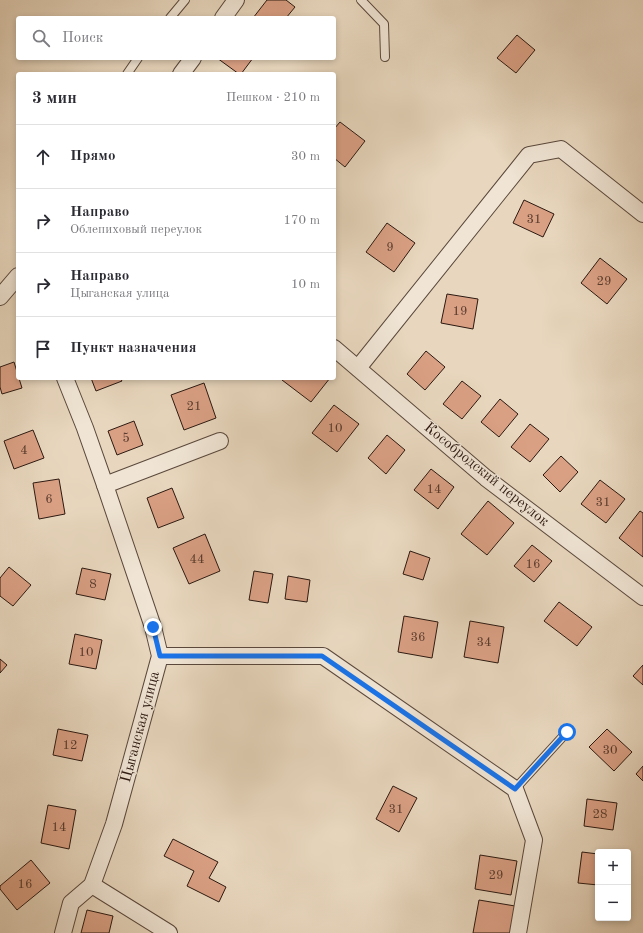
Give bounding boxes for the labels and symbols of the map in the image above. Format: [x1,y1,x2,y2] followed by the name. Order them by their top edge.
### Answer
[526,213,542,226] house number: 31
[386,241,394,254] house number: 9
[596,275,612,288] house number: 29
[452,305,468,318] house number: 19
[186,400,202,413] house number: 21
[421,420,552,530] street label: Кособродский переулок
[327,422,343,435] house number: 10
[122,432,130,445] house number: 5
[20,444,28,457] house number: 4
[426,483,442,496] house number: 14
[45,493,53,506] house number: 6
[595,496,611,509] house number: 31
[189,553,205,566] house number: 44
[525,558,541,571] house number: 16
[89,578,97,591] house number: 8
[144,618,162,636] route end
[410,631,426,644] house number: 36
[476,636,492,649] house number: 34
[78,646,94,659] house number: 10
[119,669,163,784] street label: Цыганская улица
[558,723,576,741] route start
[62,739,78,752] house number: 12
[602,744,618,757] house number: 30
[388,803,404,816] house number: 31
[592,808,608,821] house number: 28
[51,821,67,834] house number: 14
[488,869,504,882] house number: 29
[17,878,33,891] house number: 16

